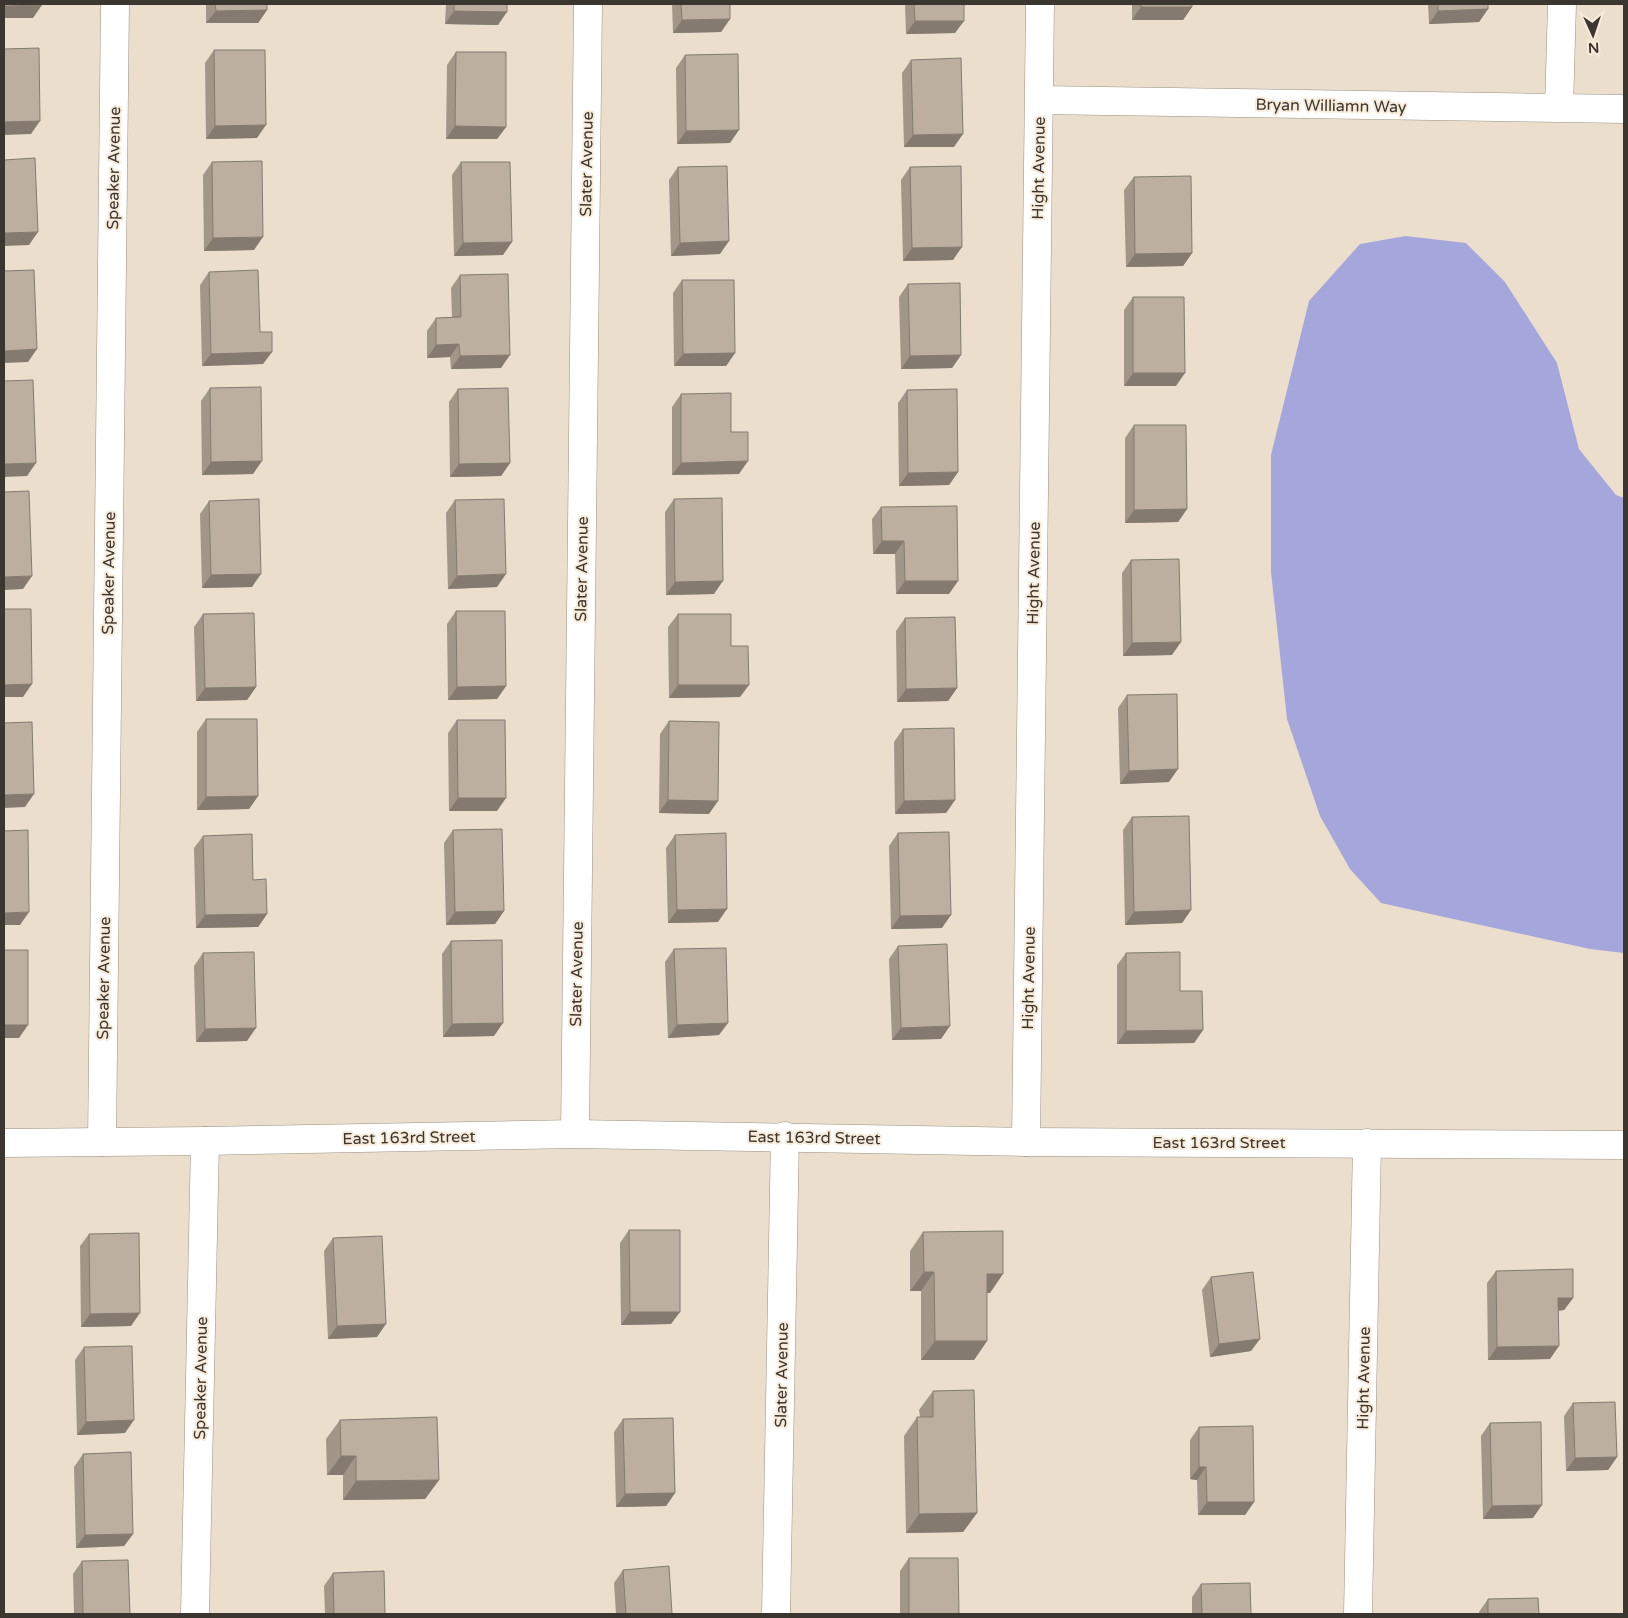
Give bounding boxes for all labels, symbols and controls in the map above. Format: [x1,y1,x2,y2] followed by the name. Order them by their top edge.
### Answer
[1568,10,1618,60] north arrow
[1588,39,1600,56] text: N
[1255,95,1407,117] street label: Bryan Williamn Way
[103,106,125,230] street label: Speaker Avenue
[576,111,598,217] street label: Slater Avenue
[1028,116,1050,220] street label: Hight Avenue
[98,511,120,635] street label: Speaker Avenue
[571,516,593,622] street label: Slater Avenue
[1023,521,1045,625] street label: Hight Avenue
[93,916,115,1040] street label: Speaker Avenue
[566,921,588,1027] street label: Slater Avenue
[1018,926,1040,1030] street label: Hight Avenue
[342,1127,476,1149] street label: East 163rd Street
[747,1127,881,1149] street label: East 163rd Street
[1153,1133,1286,1153] street label: East 163rd Street
[190,1316,212,1440] street label: Speaker Avenue
[771,1322,793,1428] street label: Slater Avenue
[1353,1326,1375,1430] street label: Hight Avenue

